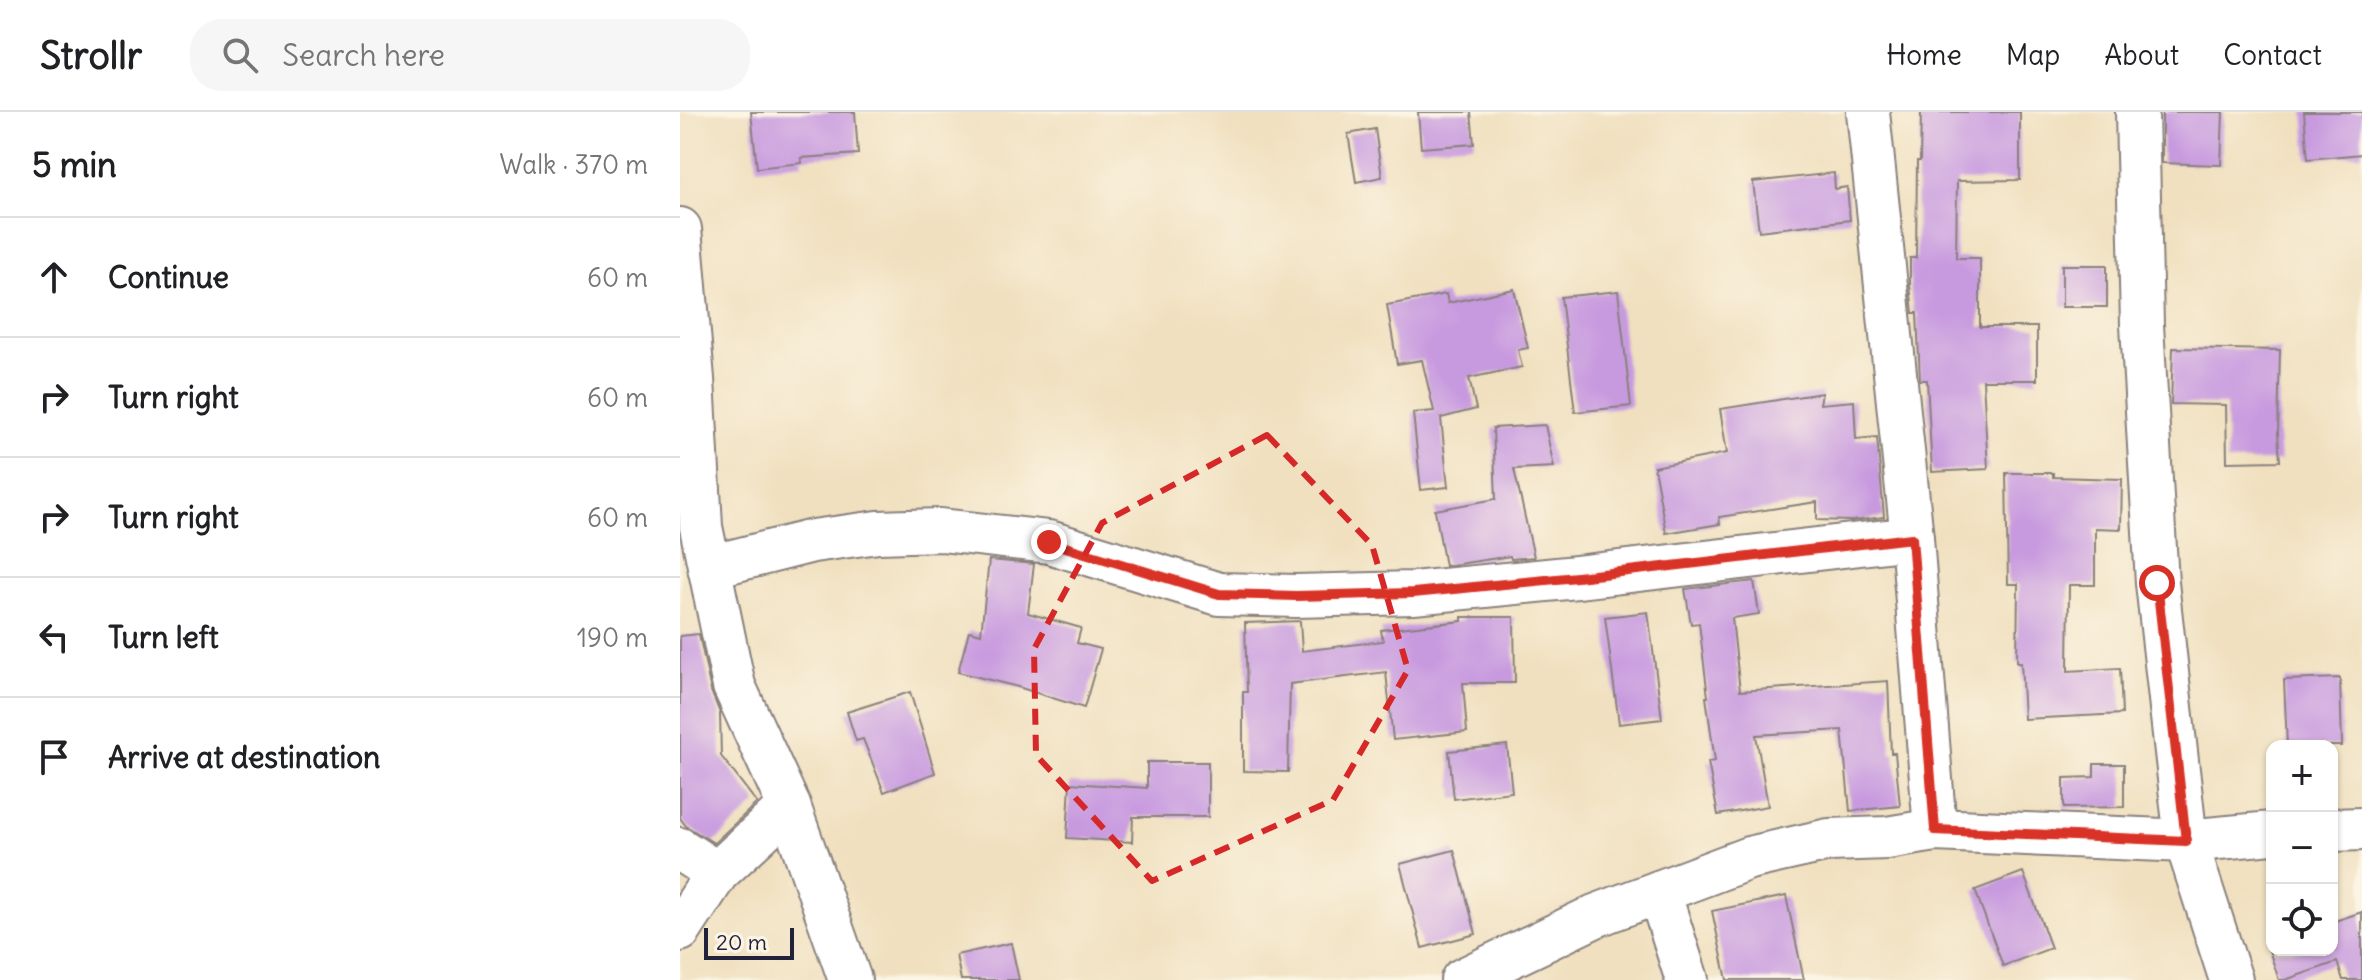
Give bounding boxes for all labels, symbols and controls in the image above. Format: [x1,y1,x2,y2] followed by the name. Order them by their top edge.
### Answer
[190,19,750,91] search box
[40,32,142,79] text: Strollr
[218,33,262,77] icon: search
[282,36,445,74] text: Search here
[1886,37,1962,73] text: Home
[2006,37,2060,73] text: Map
[2104,37,2179,73] text: About
[2223,37,2322,73] text: Contact
[32,143,117,186] text: 5 min
[500,148,648,181] text: Walk · 370 m
[32,255,76,299] icon: ahead
[108,258,229,296] text: Continue
[587,261,648,294] text: 60 m
[32,375,76,419] icon: right
[108,378,239,416] text: Turn right
[587,381,648,414] text: 60 m
[32,495,76,539] icon: right
[108,498,239,536] text: Turn right
[587,501,648,534] text: 60 m
[1031,524,1067,560] route end
[2139,565,2175,601] route start
[32,615,76,659] icon: left
[108,618,219,656] text: Turn left
[577,621,648,654] text: 190 m
[32,735,76,779] icon: arrive
[108,738,380,776] text: Arrive at destination
[2266,740,2338,956] map controls
[2266,740,2338,812] button: +
[2266,812,2338,884] button: −
[2266,884,2338,956] button: locate
[704,924,794,960] scale bar
[716,928,767,956] text: 20 m

